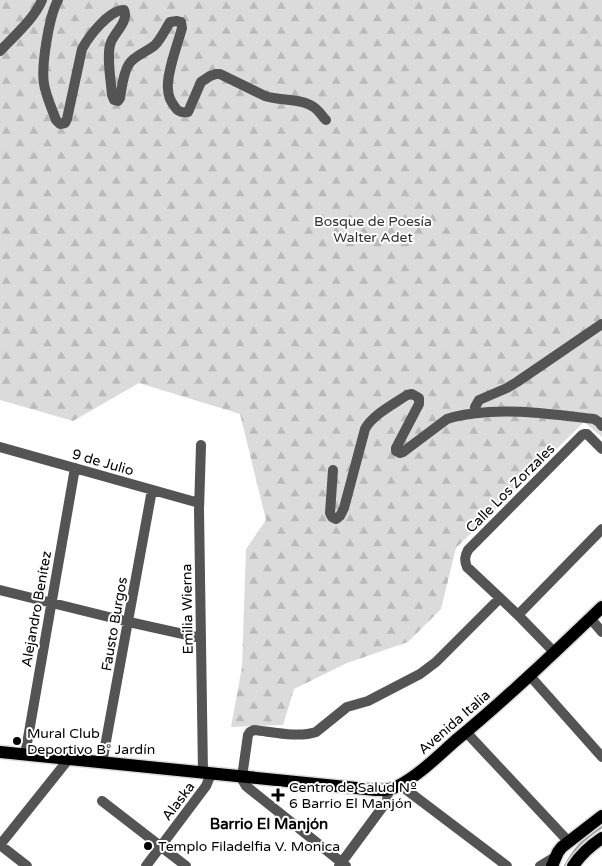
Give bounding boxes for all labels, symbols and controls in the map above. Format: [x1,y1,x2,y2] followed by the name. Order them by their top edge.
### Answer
[314,213,432,246] park label: Bosque de Poesía Walter Adet
[462,440,559,536] street label: Calle Los Zorzales
[70,446,136,479] street label: 9 de Julio
[18,550,55,668] street label: Alejandro Benítez
[178,563,197,655] street label: Emilia Wierna
[98,575,131,672] street label: Fausto Burgos
[415,687,494,758] street label: Avenida Italia
[27,725,155,758] place label: Mural Club Deportivo B° Jardín
[11,735,23,747] marker: Mural Club Deportivo B° Jardín
[158,779,198,824] street label: Alaska
[289,779,417,812] place label: Centro de Salud Nº 6 Barrio El Manjón
[271,788,285,802] marker: Centro de Salud Nº 6 Barrio El Manjón
[210,815,328,834] district label: Barrio El Manjón
[158,838,340,855] place label: Templo Filadelfia V. Monica
[142,840,154,852] marker: Templo Filadelfia V. Monica

